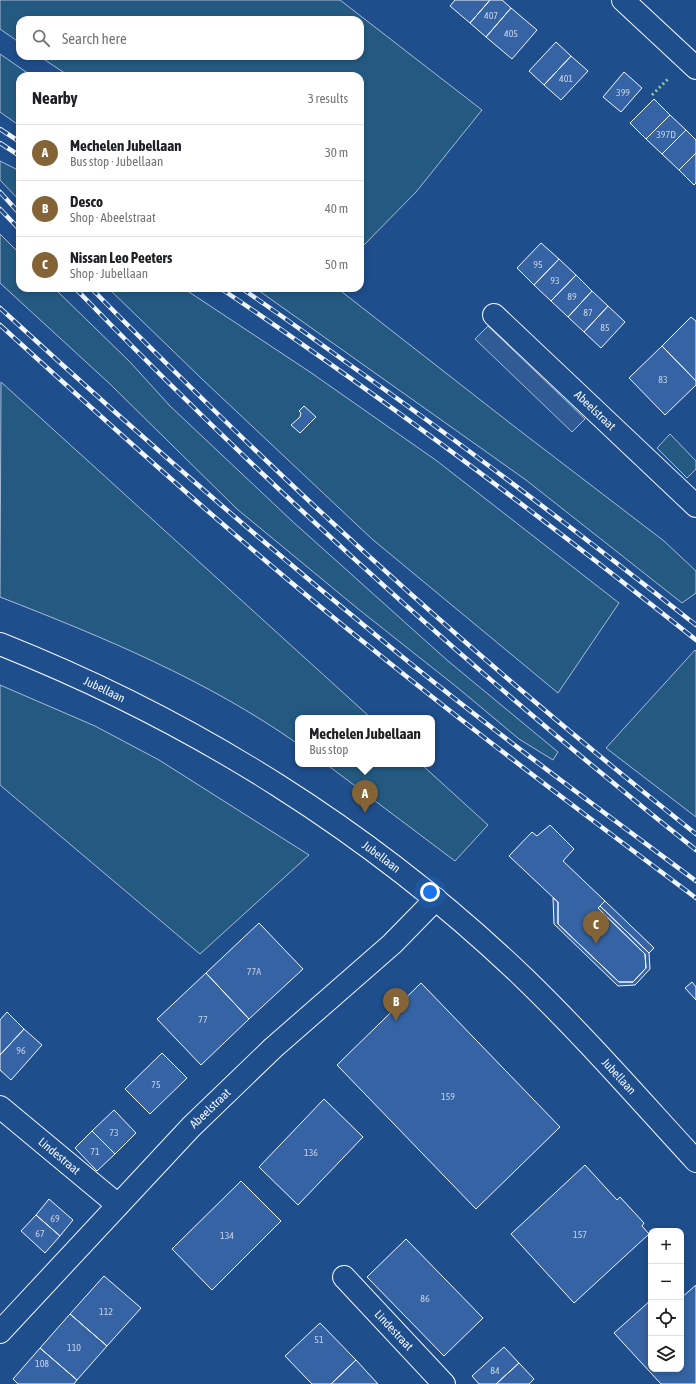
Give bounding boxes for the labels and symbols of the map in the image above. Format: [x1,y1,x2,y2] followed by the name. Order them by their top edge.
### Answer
[484,10,498,21] house number: 407
[504,28,518,39] house number: 405
[559,73,573,84] house number: 401
[616,87,630,98] house number: 399
[656,129,676,140] house number: 397D
[533,259,543,270] house number: 95
[550,275,560,286] house number: 93
[567,291,577,302] house number: 89
[583,307,593,318] house number: 87
[600,322,610,333] house number: 85
[658,374,668,385] house number: 83
[572,388,619,434] street label: Abeelstraat
[82,674,127,705] street label: Jubellaan
[352,780,378,813] pin: A
[359,838,403,876] street label: Jubellaan
[420,882,440,902] your location
[583,911,609,944] pin: C
[247,966,261,977] house number: 77A
[383,988,409,1021] pin: B
[198,1014,208,1025] house number: 77
[16,1045,26,1056] house number: 96
[599,1055,639,1097] street label: Jubellaan
[151,1079,161,1090] house number: 75
[187,1085,234,1131] street label: Abeelstraat
[441,1091,455,1102] house number: 159
[109,1127,119,1138] house number: 73
[35,1135,83,1178] street label: Lindestraat
[90,1146,100,1157] house number: 71
[304,1147,318,1158] house number: 136
[50,1213,60,1224] house number: 69
[35,1228,45,1239] house number: 67
[573,1229,587,1240] house number: 157
[220,1230,234,1241] house number: 134
[420,1293,430,1304] house number: 86
[99,1306,113,1317] house number: 112
[372,1307,416,1354] street label: Lindestraat
[314,1334,324,1345] house number: 51
[67,1342,81,1353] house number: 110
[35,1358,49,1369] house number: 108
[490,1365,500,1376] house number: 84

